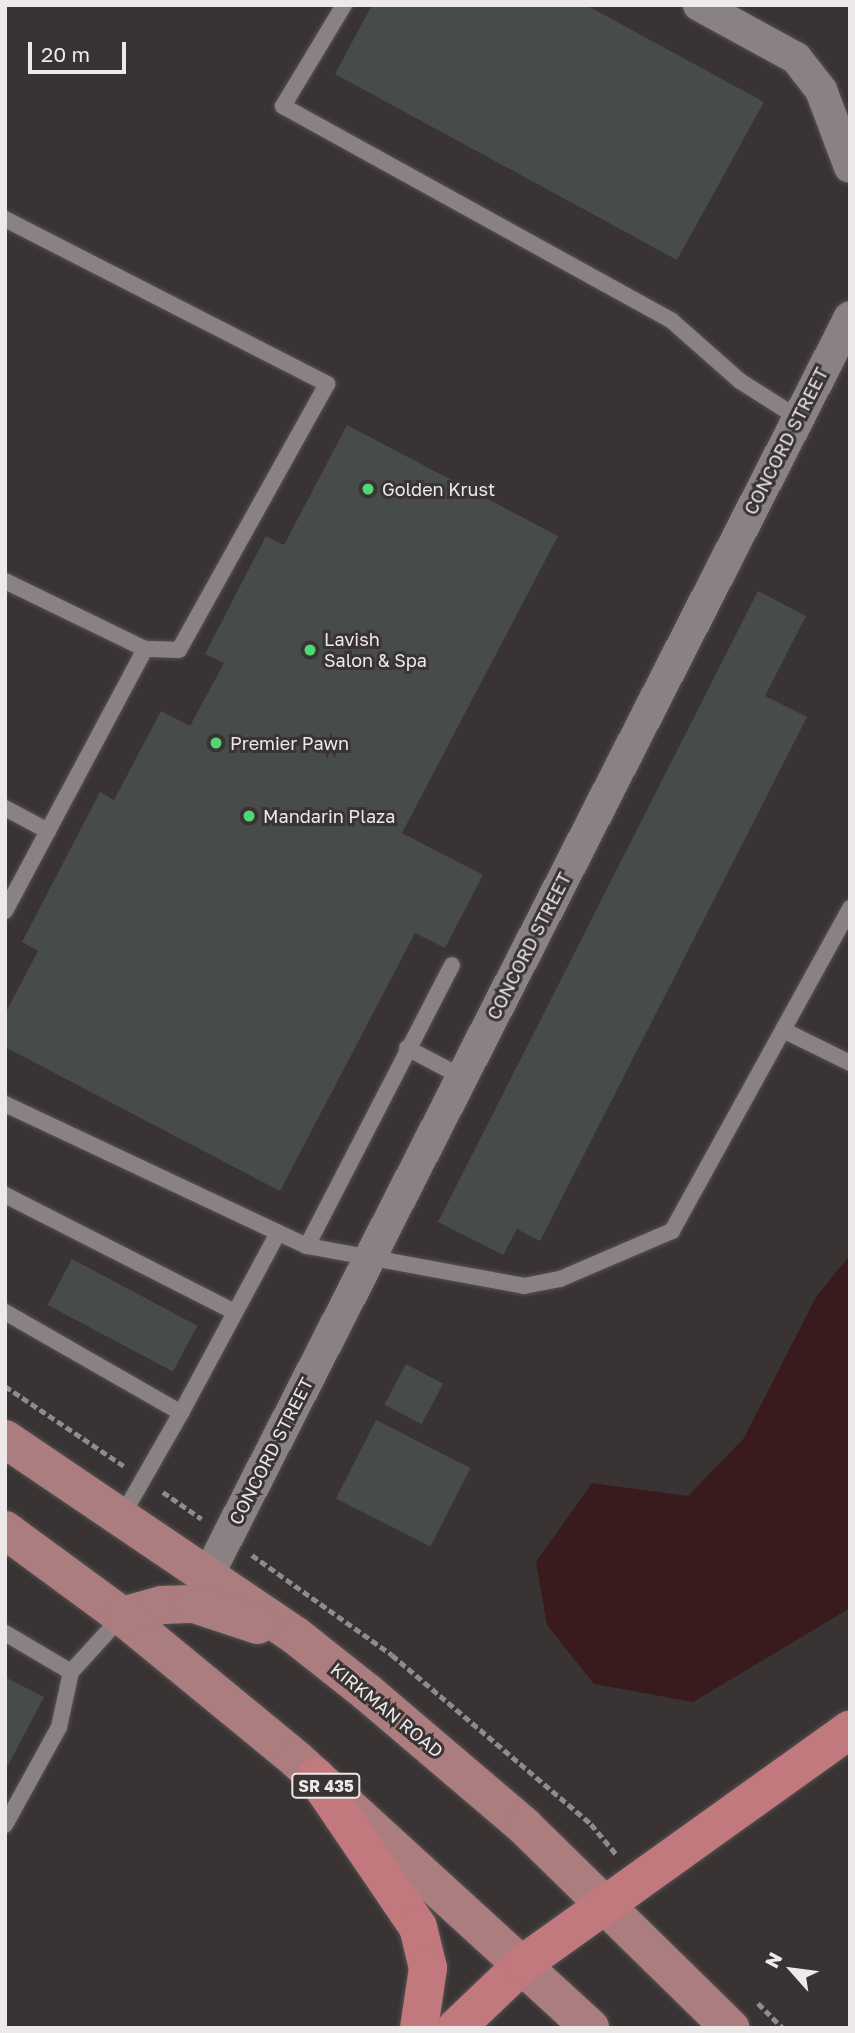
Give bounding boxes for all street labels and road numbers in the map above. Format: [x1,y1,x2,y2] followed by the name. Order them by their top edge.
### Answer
[740,364,832,518] street label: CONCORD STREET
[483,869,575,1023] street label: CONCORD STREET
[225,1374,317,1528] street label: CONCORD STREET
[326,1658,448,1762] street label: KIRKMAN ROAD
[291,1774,361,1798] road number: SR 435

